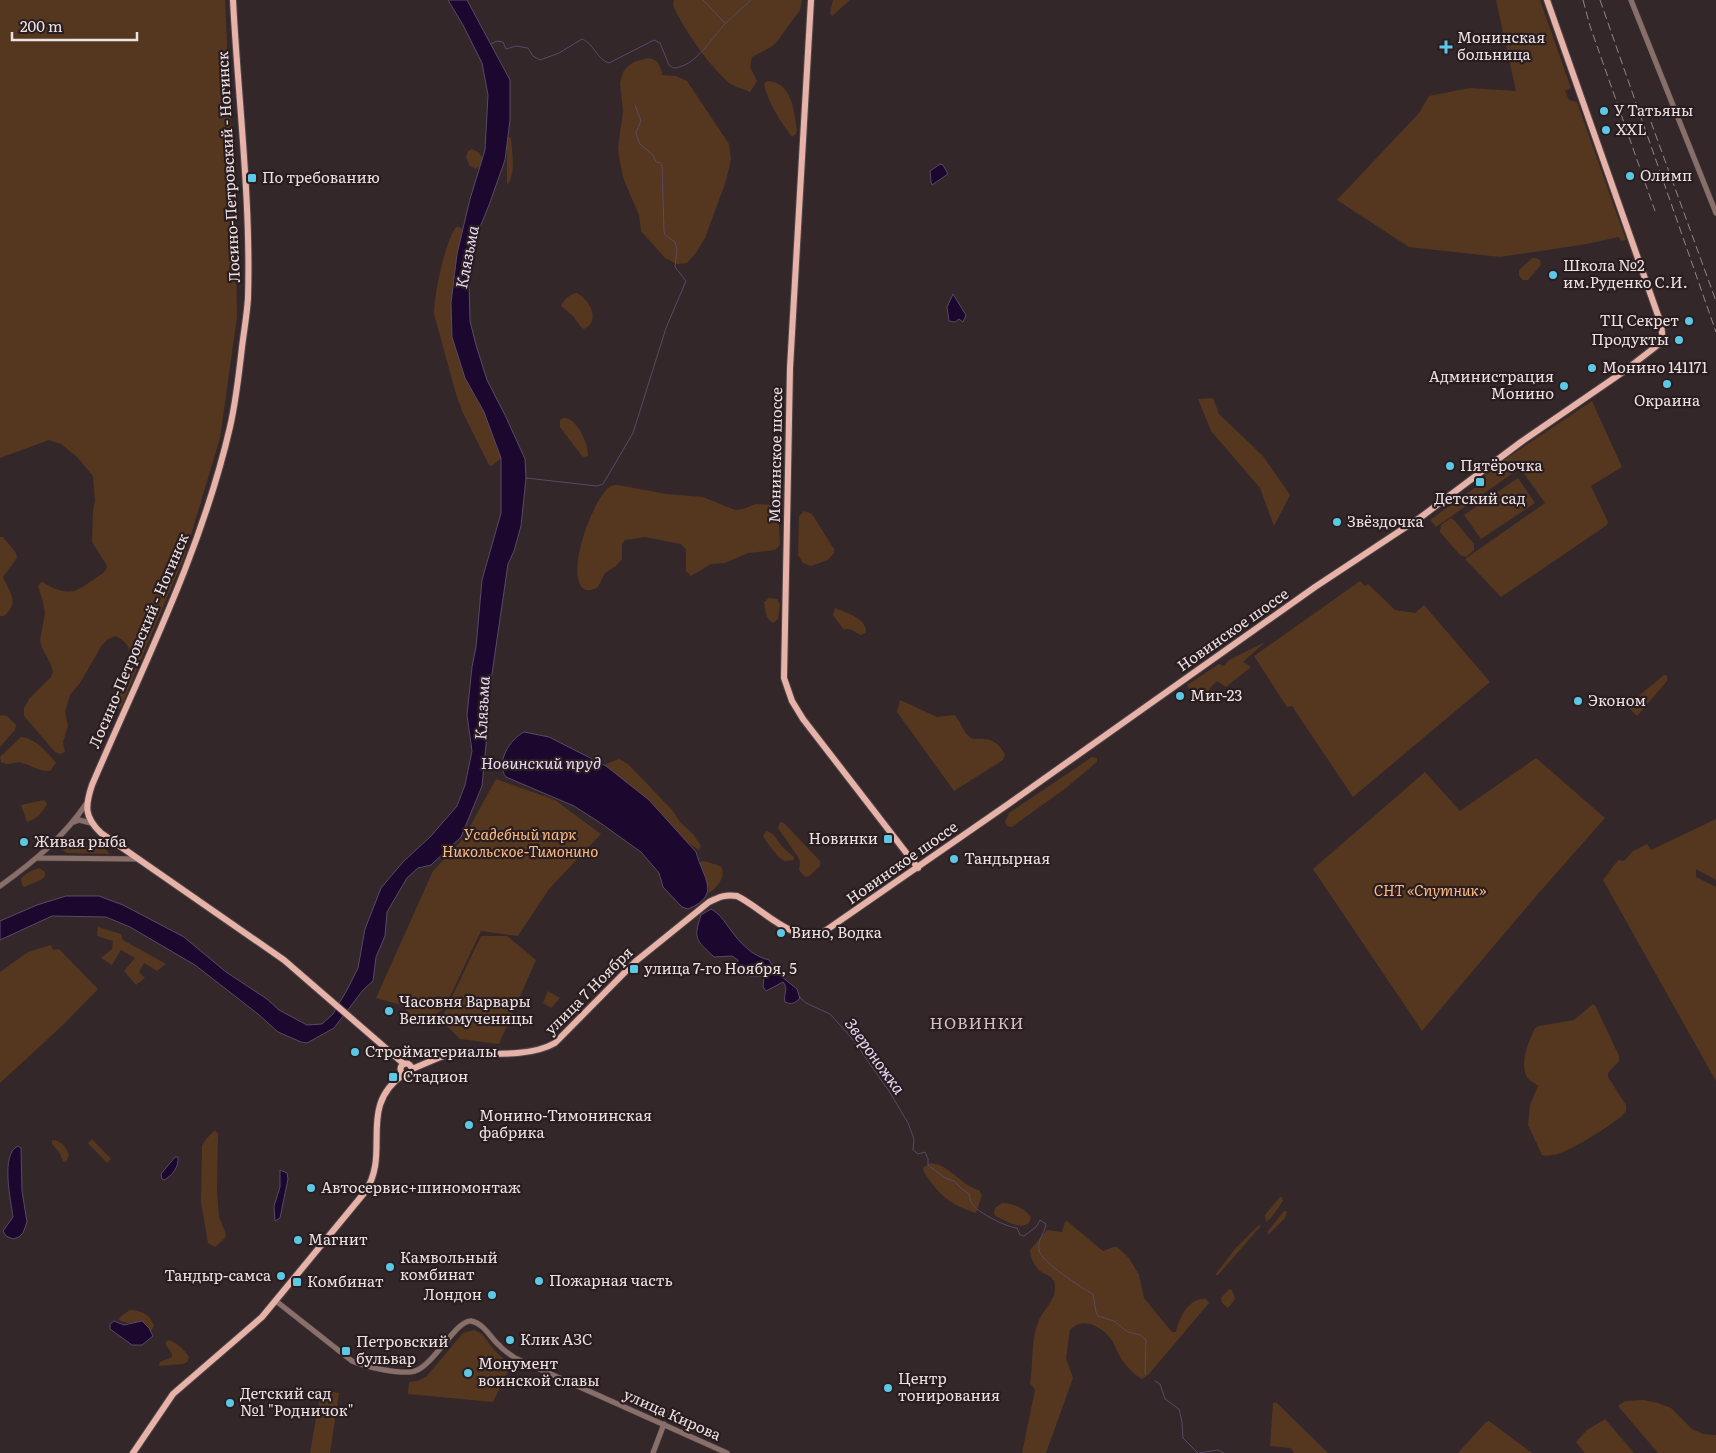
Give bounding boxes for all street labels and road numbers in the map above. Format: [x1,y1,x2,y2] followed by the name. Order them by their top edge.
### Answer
[210,51,245,283] street label: Лосино-Петровский - Ногинск
[762,387,787,523] street label: Монинское шоссе
[82,529,193,752] street label: Лосино-Петровский - Ногинск
[1172,581,1293,676] street label: Новинское шоссе
[841,814,962,909] street label: Новинское шоссе
[539,941,637,1039] street label: улица 7 Ноября
[620,1382,726,1446] street label: улица Кирова

